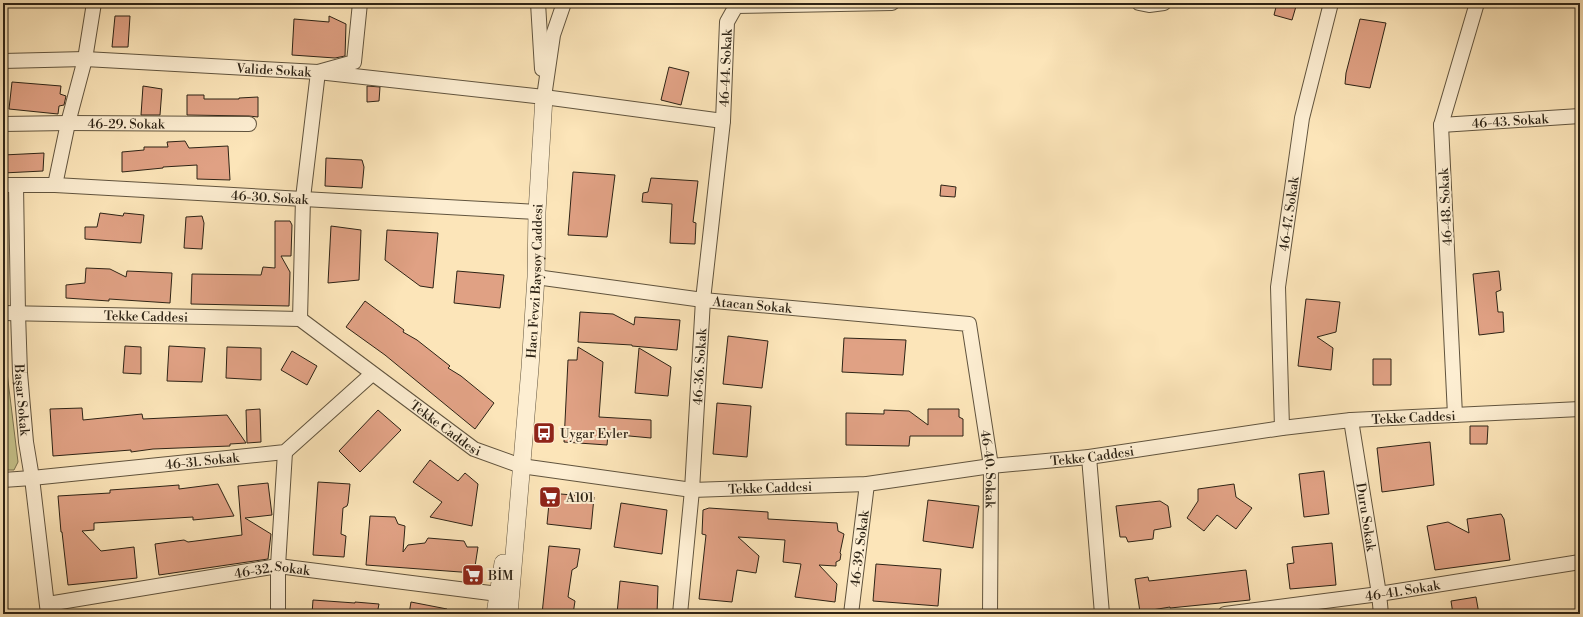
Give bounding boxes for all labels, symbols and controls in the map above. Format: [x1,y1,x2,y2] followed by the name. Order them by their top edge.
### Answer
[717,28,736,107] street label: 46-44. Sokak
[235,60,313,81] street label: Valide Sokak
[1471,111,1550,132] street label: 46-43. Sokak
[87,116,166,133] street label: 46-29. Sokak
[1436,167,1456,246] street label: 46-48. Sokak
[1276,174,1303,252] street label: 46-47. Sokak
[230,188,310,208] street label: 46-30. Sokak
[524,203,546,359] street label: Hacı Fevzi Baysoy Caddesi
[711,294,794,317] street label: Atacan Sokak
[104,308,188,326] street label: Tekke Caddesi
[690,327,710,406] street label: 46-36. Sokak
[11,363,33,438] street label: Başar Sokak
[407,397,483,460] street label: Tekke Caddesi
[1371,408,1456,428] street label: Tekke Caddesi
[531,420,557,446] bus stop icon: Uygar Evler
[560,426,629,442] place label: Uygar Evler
[977,429,998,509] street label: 46-40. Sokak
[1050,443,1135,470] street label: Tekke Caddesi
[164,450,241,473] street label: 46-31. Sokak
[728,479,812,498] street label: Tekke Caddesi
[1352,482,1379,553] street label: Duru Sokak
[537,484,563,510] supermarket icon: A101
[565,490,594,506] place label: A101
[847,508,873,588] street label: 46-39. Sokak
[233,559,312,582] street label: 46-32. Sokak
[460,562,486,588] supermarket icon: BİM
[487,567,514,584] place label: BİM
[1364,577,1442,605] street label: 46-41. Sokak

